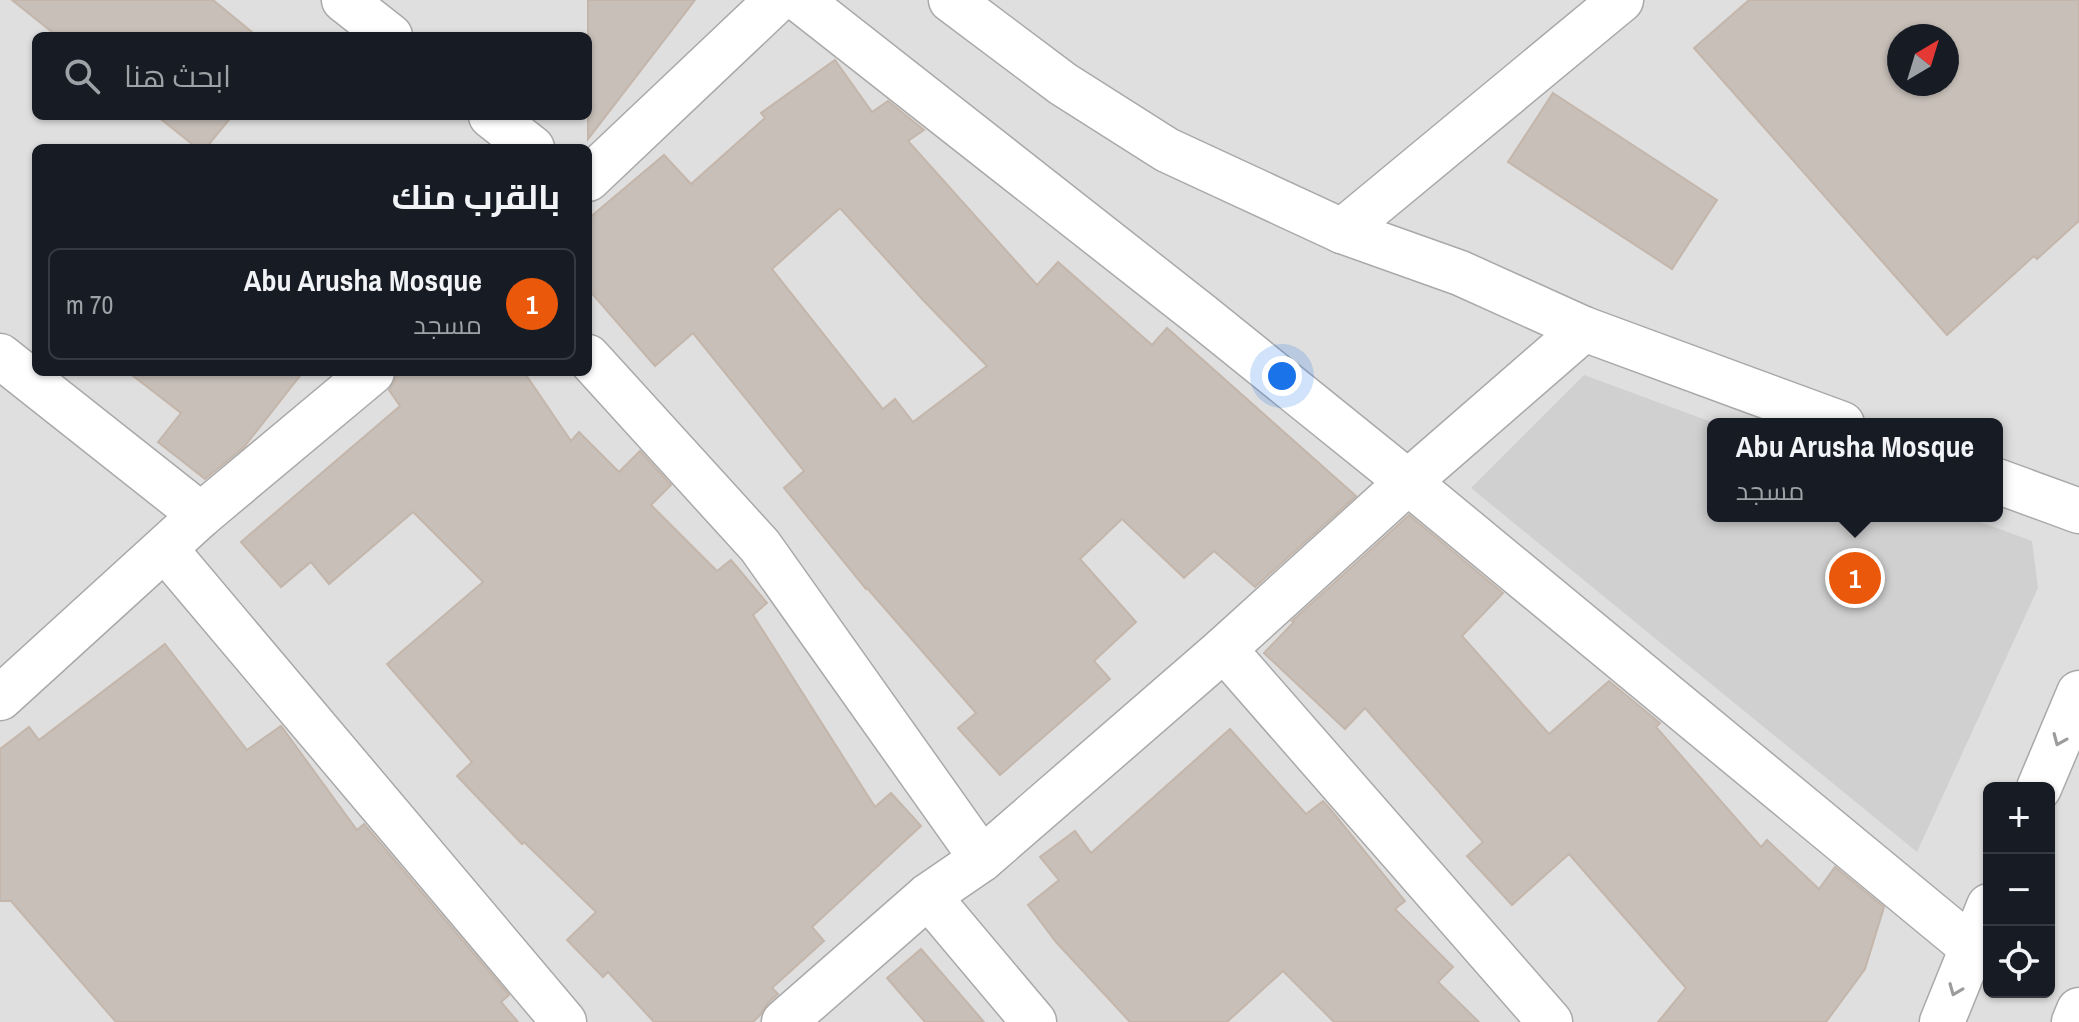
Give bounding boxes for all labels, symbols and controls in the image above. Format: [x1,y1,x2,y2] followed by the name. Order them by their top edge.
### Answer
[1887,24,1959,96] north arrow
[32,32,592,120] search box
[60,54,104,98] icon: search
[124,56,231,96] text: ابحث هنا
[392,174,560,220] text: بالقرب منك
[244,260,482,300] text: Abu Arusha Mosque
[66,287,113,322] text: 70 m
[526,287,538,322] text: 1
[413,307,482,342] text: مسجد
[1262,356,1302,396] your location
[1707,418,2003,522] popup
[1736,426,1974,466] text: Abu Arusha Mosque
[1736,473,1804,508] text: مسجد
[1829,548,1881,608] pin: 1
[2052,732,2068,746] one-way arrow
[1983,782,2055,998] map controls
[1983,782,2055,854] button: +
[1983,854,2055,926] button: −
[1983,926,2055,998] button: locate
[1948,982,1964,996] one-way arrow

